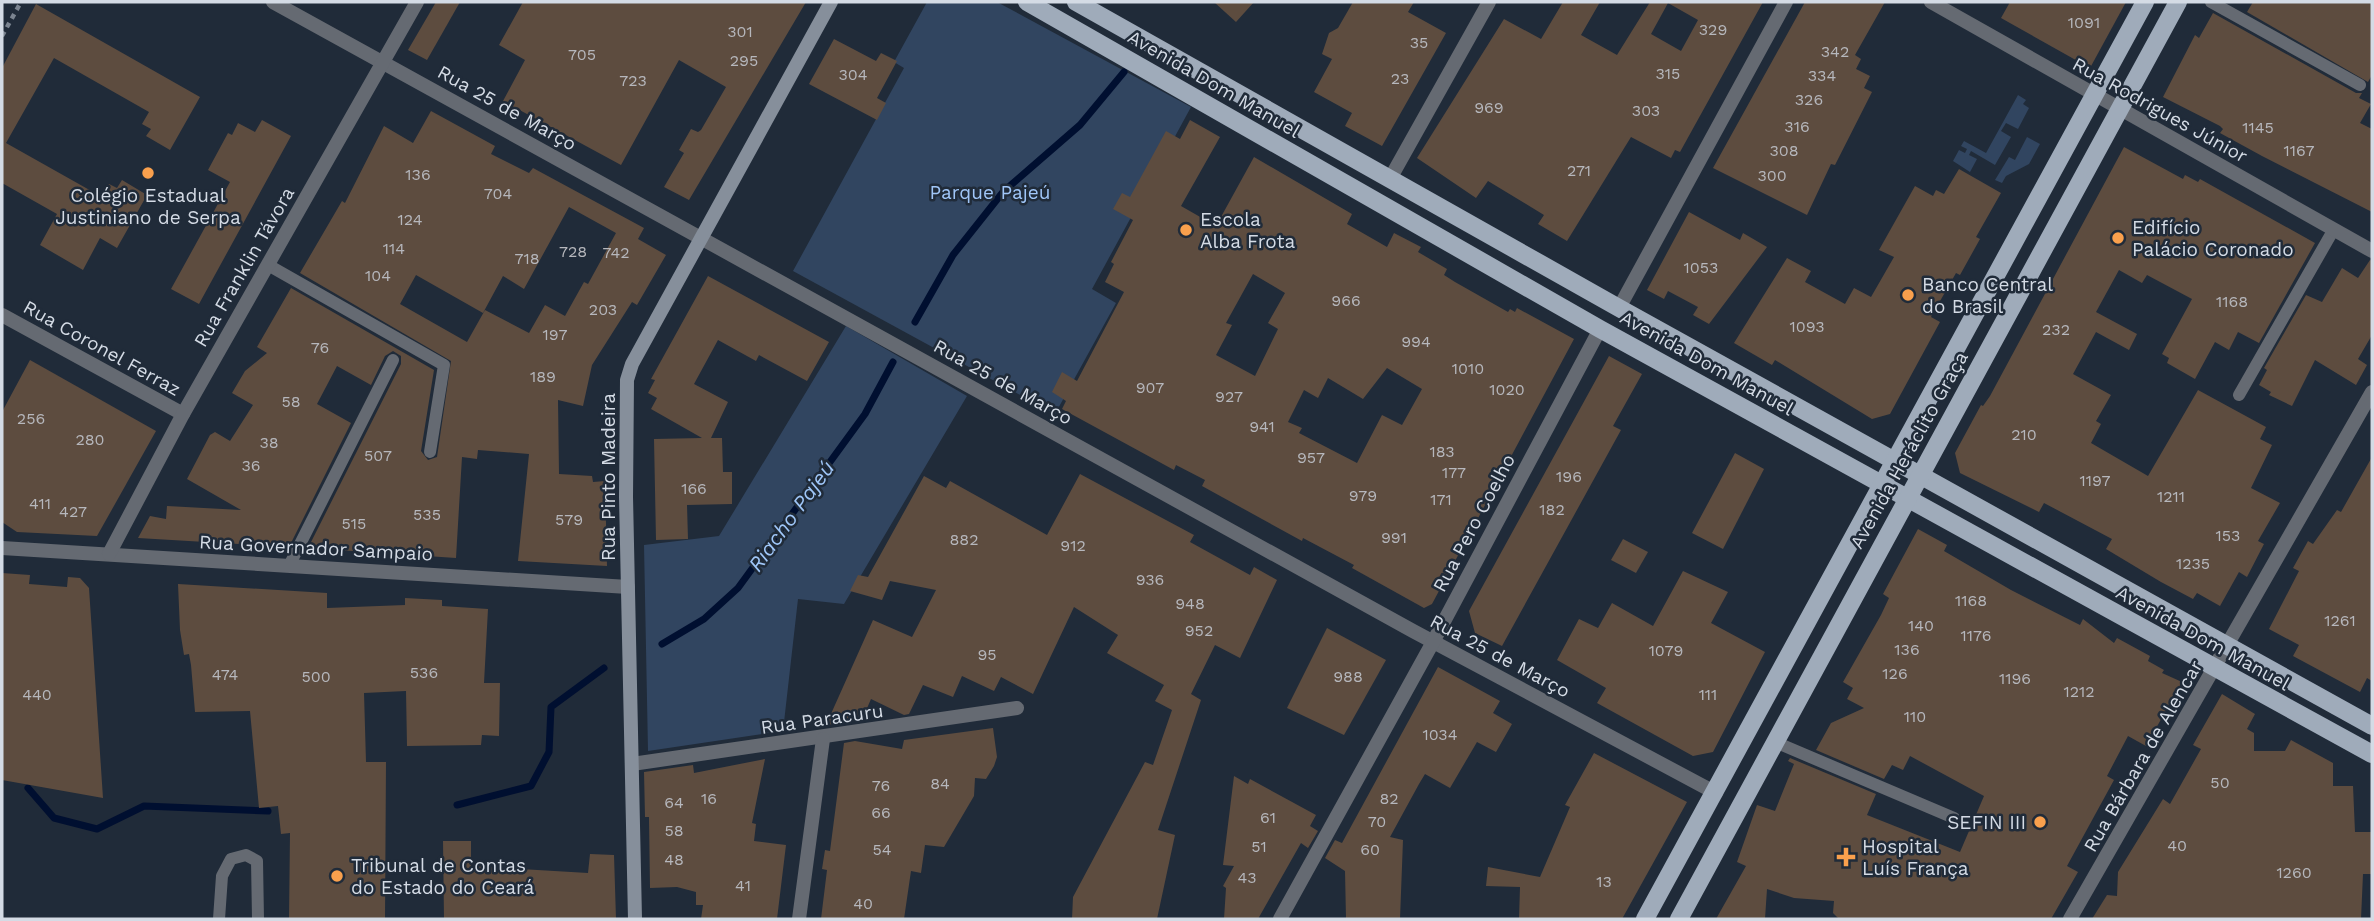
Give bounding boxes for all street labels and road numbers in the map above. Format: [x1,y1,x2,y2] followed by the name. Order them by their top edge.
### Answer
[1124,25,1304,143] street label: Avenida Dom Manuel
[2069,52,2252,168] street label: Rua Rodrigues Júnior
[434,60,580,156] street label: Rua 25 de Março
[189,183,299,351] street label: Rua Franklin Távora
[19,295,185,401] street label: Rua Coronel Ferraz
[1616,306,1798,420] street label: Avenida Dom Manuel
[930,334,1076,430] street label: Rua 25 de Março
[1845,347,1973,553] street label: Avenida Heráclito Graça
[597,393,620,561] street label: Rua Pinto Madeira
[1428,450,1520,596] street label: Rua Pero Coelho
[198,530,434,566] street label: Rua Governador Sampaio
[2112,581,2294,695] street label: Avenida Dom Manuel
[1426,609,1574,703] street label: Rua 25 de Março
[2079,656,2207,856] street label: Rua Bárbara de Alencar
[759,699,885,739] street label: Rua Paracuru

